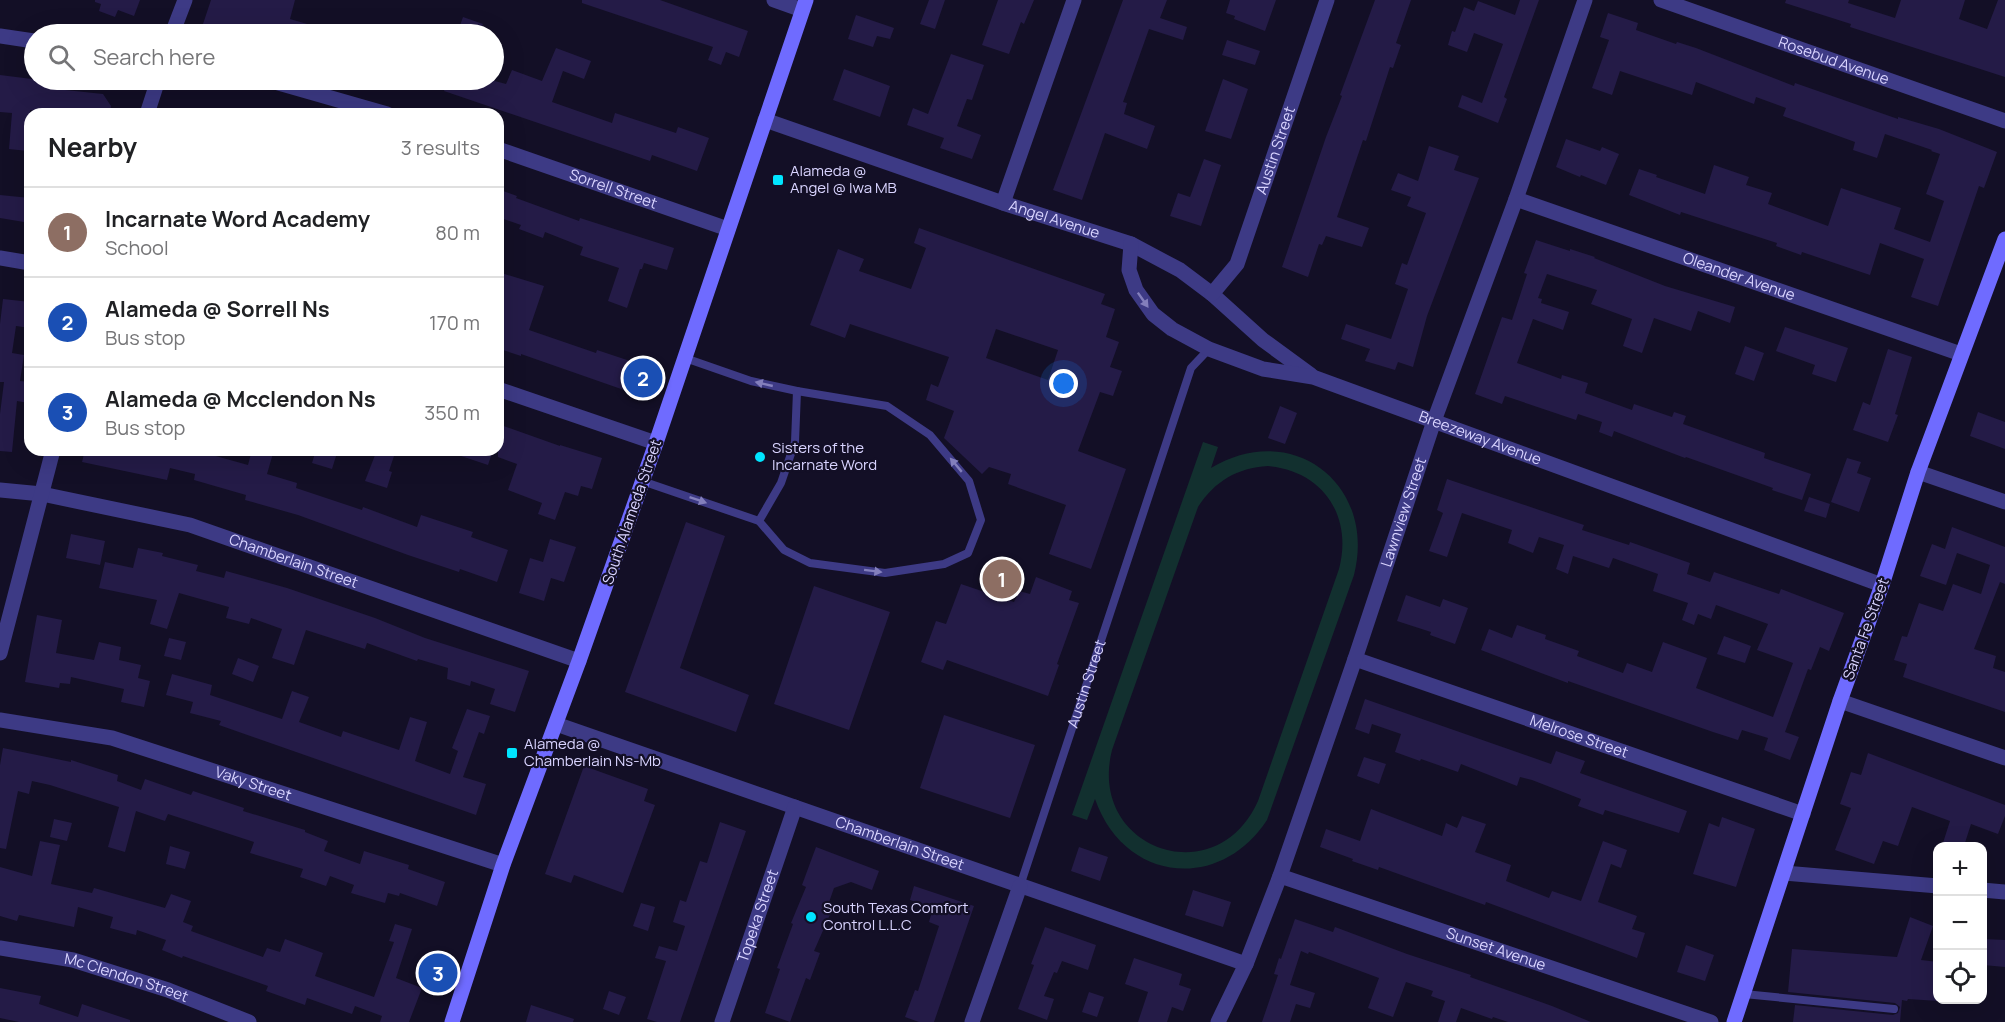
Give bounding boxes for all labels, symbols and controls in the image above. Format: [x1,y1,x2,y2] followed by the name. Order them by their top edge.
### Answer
[24,24,504,90] search box
[1776,31,1892,89] street label: Rosebud Avenue
[45,41,78,74] icon: search
[93,42,215,72] text: Search here
[1250,103,1300,197] street label: Austin Street
[48,129,137,165] text: Nearby
[401,134,480,161] text: 3 results
[790,160,897,198] place label: Alameda @ Angel @ Iwa MB
[567,164,660,214] street label: Sorrell Street
[771,173,785,187] marker: Alameda @ Angel @ Iwa MB
[1007,195,1103,243] street label: Angel Avenue
[105,204,370,234] text: Incarnate Word Academy
[63,219,72,246] text: 1
[435,219,480,246] text: 80 m
[105,234,169,261] text: School
[1680,247,1798,306] street label: Oleander Avenue
[1137,291,1149,307] one-way arrow
[105,294,330,324] text: Alameda @ Sorrell Ns
[62,309,73,336] text: 2
[429,309,480,336] text: 170 m
[105,324,185,351] text: Bus stop
[624,356,662,400] pin: 2
[1049,369,1078,398] your location
[755,379,774,388] one-way arrow
[105,384,376,414] text: Alameda @ Mcclendon Ns
[62,399,73,426] text: 3
[424,399,480,426] text: 350 m
[1416,406,1545,470] street label: Breezeway Avenue
[105,414,185,441] text: Bus stop
[597,437,666,587] street label: South Alameda Street
[772,437,877,475] place label: Sisters of the Incarnate Word
[753,450,767,464] marker: Sisters of the Incarnate Word
[1375,454,1431,570] street label: Lawnview Street
[949,457,962,473] one-way arrow
[689,496,707,506] one-way arrow
[226,528,361,593] street label: Chamberlain Street
[982,556,1022,602] pin: 1
[863,566,882,576] one-way arrow
[1837,575,1894,683] street label: Santa Fe Street
[1062,637,1111,730] street label: Austin Street
[1527,709,1631,763] street label: Melrose Street
[524,733,661,771] place label: Alameda @ Chamberlain Ns-Mb
[505,746,519,760] marker: Alameda @ Chamberlain Ns-Mb
[213,761,294,806] street label: Vaky Street
[833,811,967,875] street label: Chamberlain Street
[1933,842,1987,1004] map controls
[1933,842,1987,896] button: +
[732,866,783,965] street label: Topeka Street
[1933,896,1987,950] button: −
[823,897,969,935] place label: South Texas Comfort Control L.L.C
[804,910,818,924] marker: South Texas Comfort Control L.L.C
[1443,922,1549,975] street label: Sunset Avenue
[63,948,192,1007] street label: Mc Clendon Street
[418,950,458,996] pin: 3
[1933,950,1987,1004] button: locate

